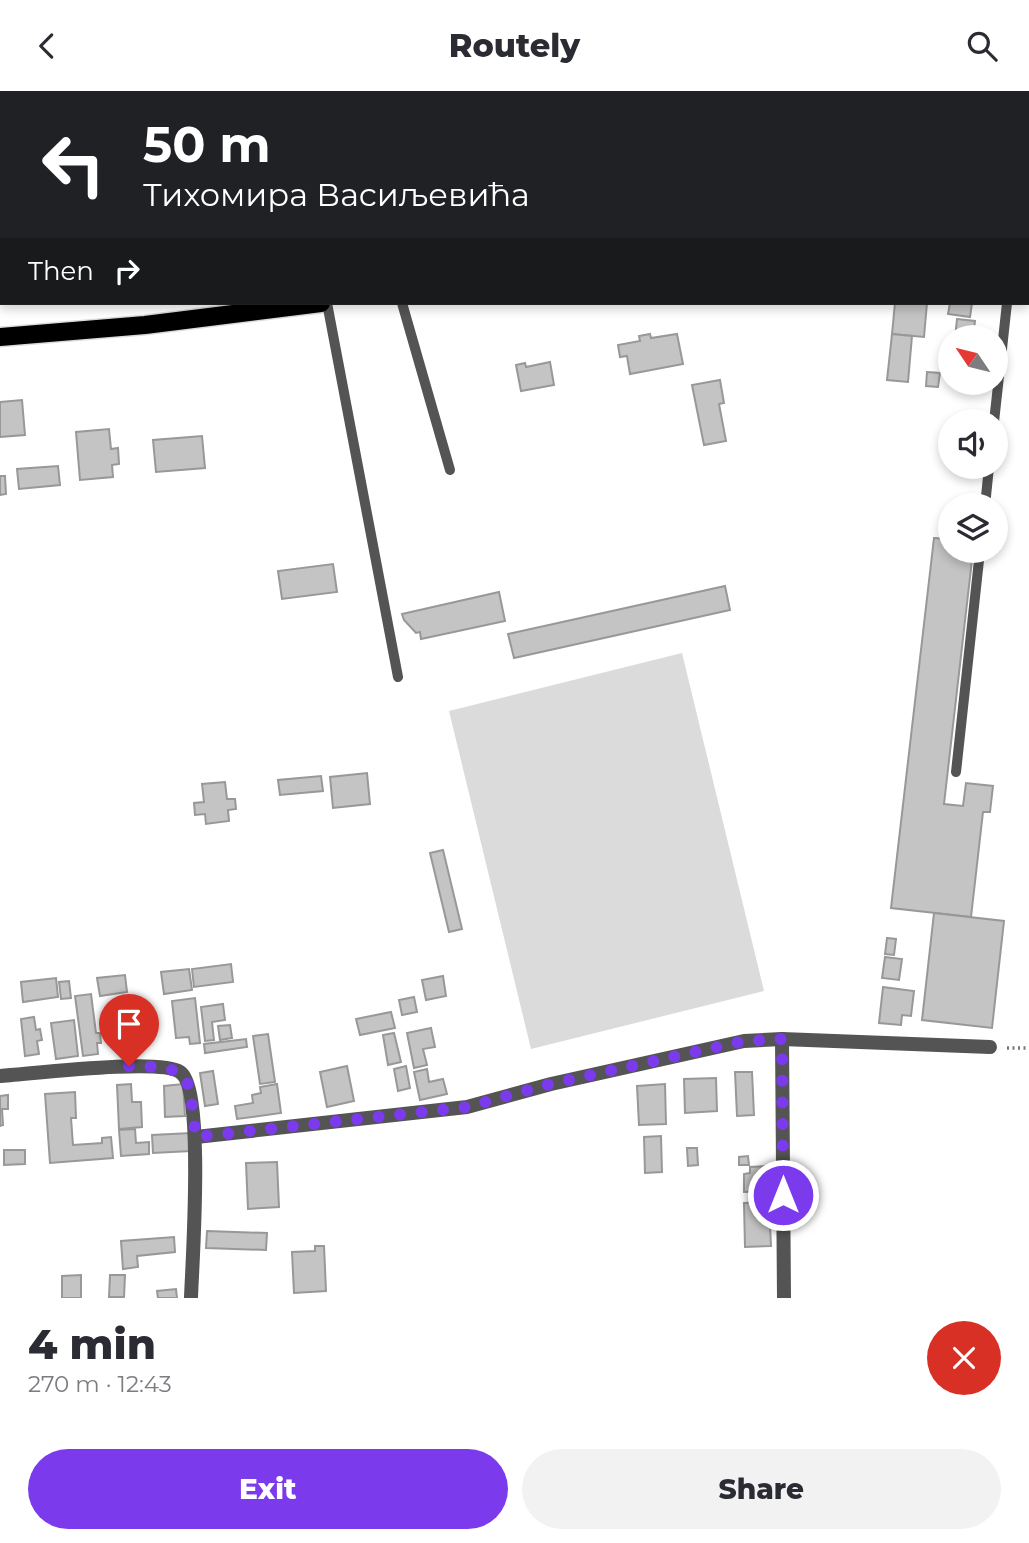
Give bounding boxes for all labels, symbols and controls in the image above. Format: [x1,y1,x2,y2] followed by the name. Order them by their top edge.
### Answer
[449,26,580,65] text: Routely
[28,27,66,65] icon: back
[963,27,1001,65] icon: search
[143,115,271,174] text: 50 m
[28,119,119,210] icon: left
[143,175,530,214] text: Тихомира Васиљевића
[108,252,146,290] icon: right
[28,255,94,287] text: Then
[938,325,1008,395] north arrow
[938,325,1008,563] map controls
[938,409,1008,479] button: sound
[938,493,1008,563] button: layers
[99,994,159,1066] pin
[110,1005,148,1043] icon: arrive
[746,1158,820,1232] position arrow
[28,1318,156,1370] text: 4 min
[927,1321,1001,1395] button: close
[28,1370,172,1398] text: 270 m · 12:43
[28,1449,508,1529] button: Exit
[522,1449,1001,1529] button: Share

